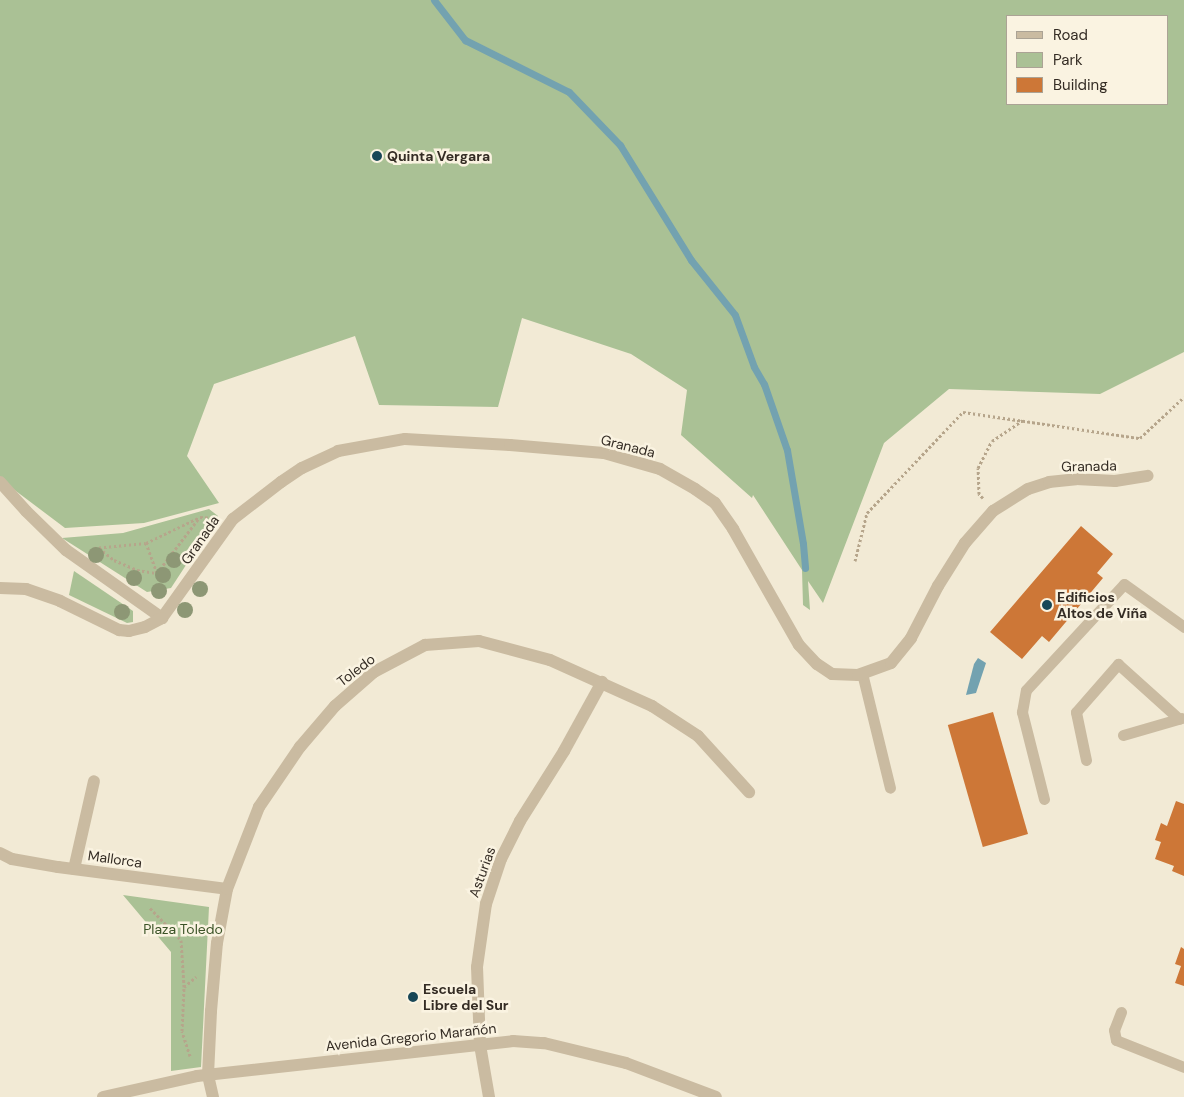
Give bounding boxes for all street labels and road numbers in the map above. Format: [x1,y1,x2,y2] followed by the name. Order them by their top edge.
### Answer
[599,431,657,461] street label: Granada
[1061,457,1117,475] street label: Granada
[177,512,223,568] street label: Granada
[334,650,378,690] street label: Toledo
[465,844,499,900] street label: Asturias
[87,847,143,871] street label: Mallorca
[325,1020,497,1054] street label: Avenida Gregorio Marañón

